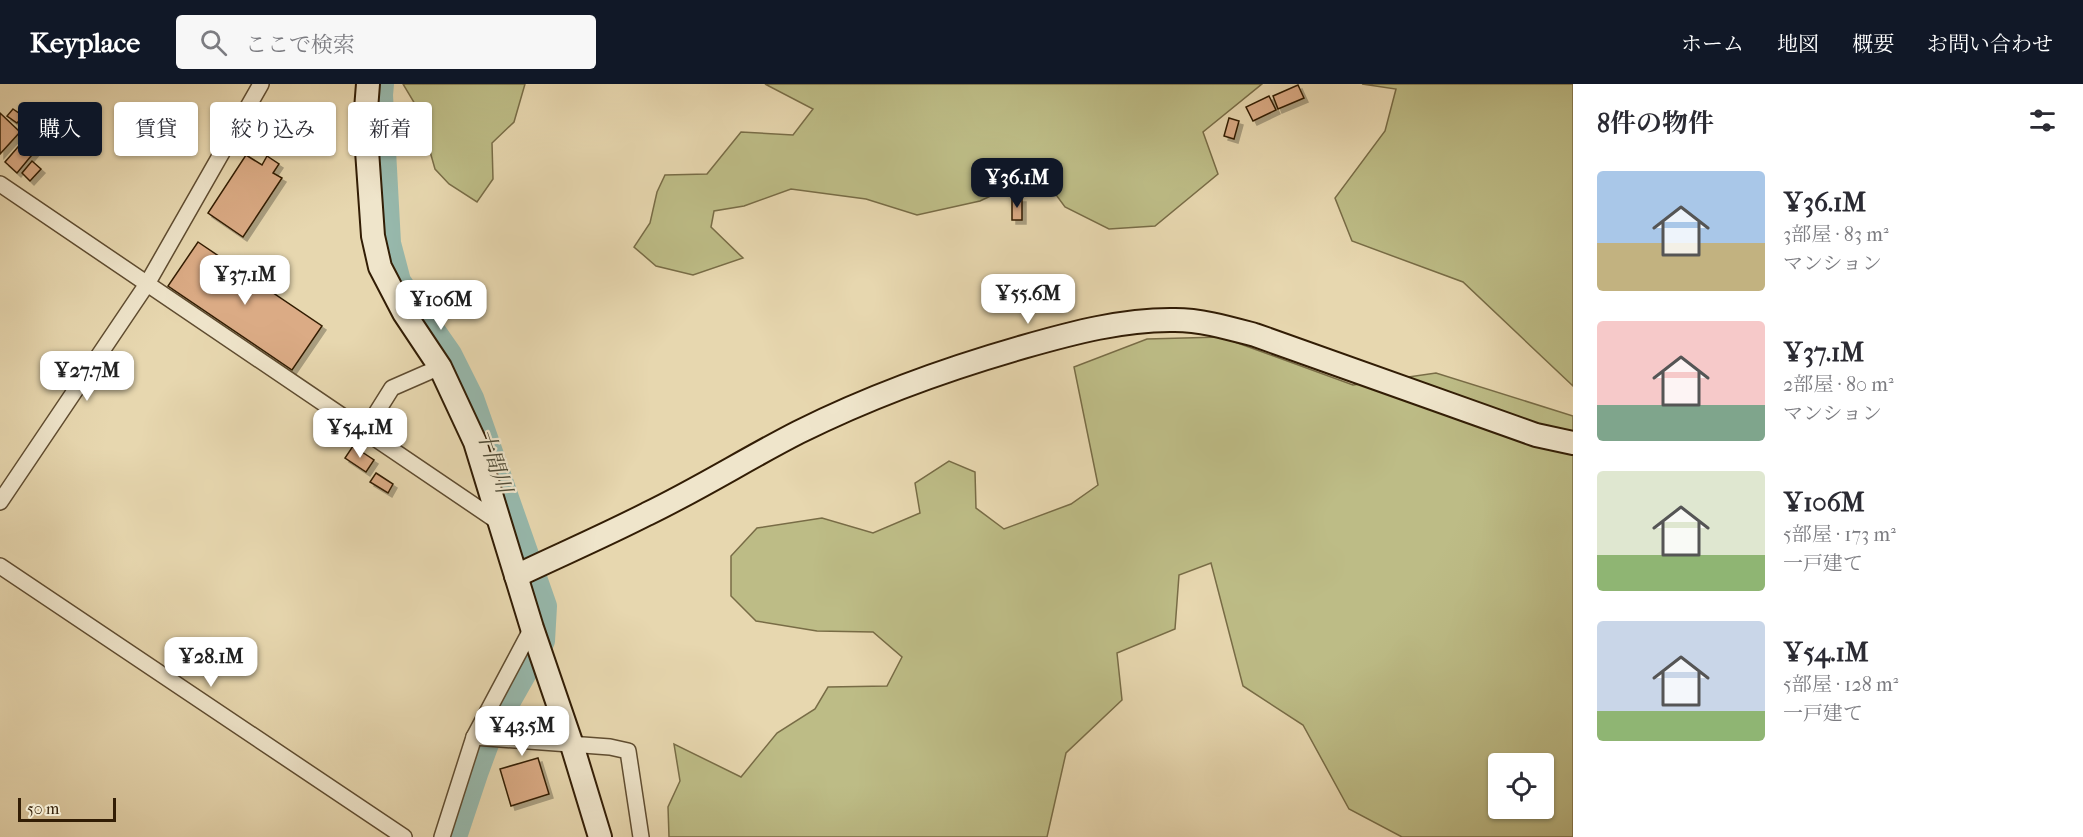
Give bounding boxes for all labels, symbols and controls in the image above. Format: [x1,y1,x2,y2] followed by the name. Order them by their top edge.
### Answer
[176,15,596,69] search box
[30,26,140,59] text: Keyplace
[197,26,230,59] icon: search
[245,32,355,58] text: ここで検索
[1681,32,1744,56] text: ホーム
[1777,32,1819,56] text: 地図
[1852,32,1894,56] text: 概要
[1927,32,2053,56] text: お問い合わせ
[18,102,102,156] chip: 購入
[114,102,198,156] chip: 賃貸
[210,102,336,156] chip: 絞り込み
[348,102,432,156] chip: 新着
[2026,104,2059,137] icon: filters
[1597,108,1714,139] text: 8件の物件
[968,158,1066,209] pin: ¥36.1M
[985,166,1049,189] text: ¥36.1M
[1783,187,1866,218] text: ¥36.1M
[1645,195,1717,267] icon: home
[1783,223,1889,246] text: 3部屋 · 83 m²
[1783,252,1882,275] text: マンション
[196,255,294,306] pin: ¥37.1M
[214,263,276,286] text: ¥37.1M
[979,274,1077,325] pin: ¥55.6M
[399,280,483,331] pin: ¥106M
[995,282,1061,305] text: ¥55.6M
[410,288,472,311] text: ¥106M
[1783,337,1864,368] text: ¥37.1M
[1645,345,1717,417] icon: home
[38,351,136,402] pin: ¥27.7M
[54,359,120,382] text: ¥27.7M
[1783,373,1894,396] text: 2部屋 · 80 m²
[1783,402,1882,425] text: マンション
[311,408,409,459] pin: ¥54.1M
[327,416,393,439] text: ¥54.1M
[471,426,518,498] water label: 十間川
[1783,487,1865,518] text: ¥106M
[1645,495,1717,567] icon: home
[1783,523,1896,546] text: 5部屋 · 173 m²
[1783,552,1863,575] text: 一戸建て
[162,637,260,688] pin: ¥28.1M
[1783,637,1869,668] text: ¥54.1M
[178,645,244,668] text: ¥28.1M
[1645,645,1717,717] icon: home
[1783,673,1898,696] text: 5部屋 · 128 m²
[1783,702,1863,725] text: 一戸建て
[473,706,571,757] pin: ¥43.5M
[489,714,555,737] text: ¥43.5M
[1488,753,1554,819] map controls
[1488,753,1554,819] button: locate
[18,795,116,822] scale bar
[27,799,59,818] text: 50 m

